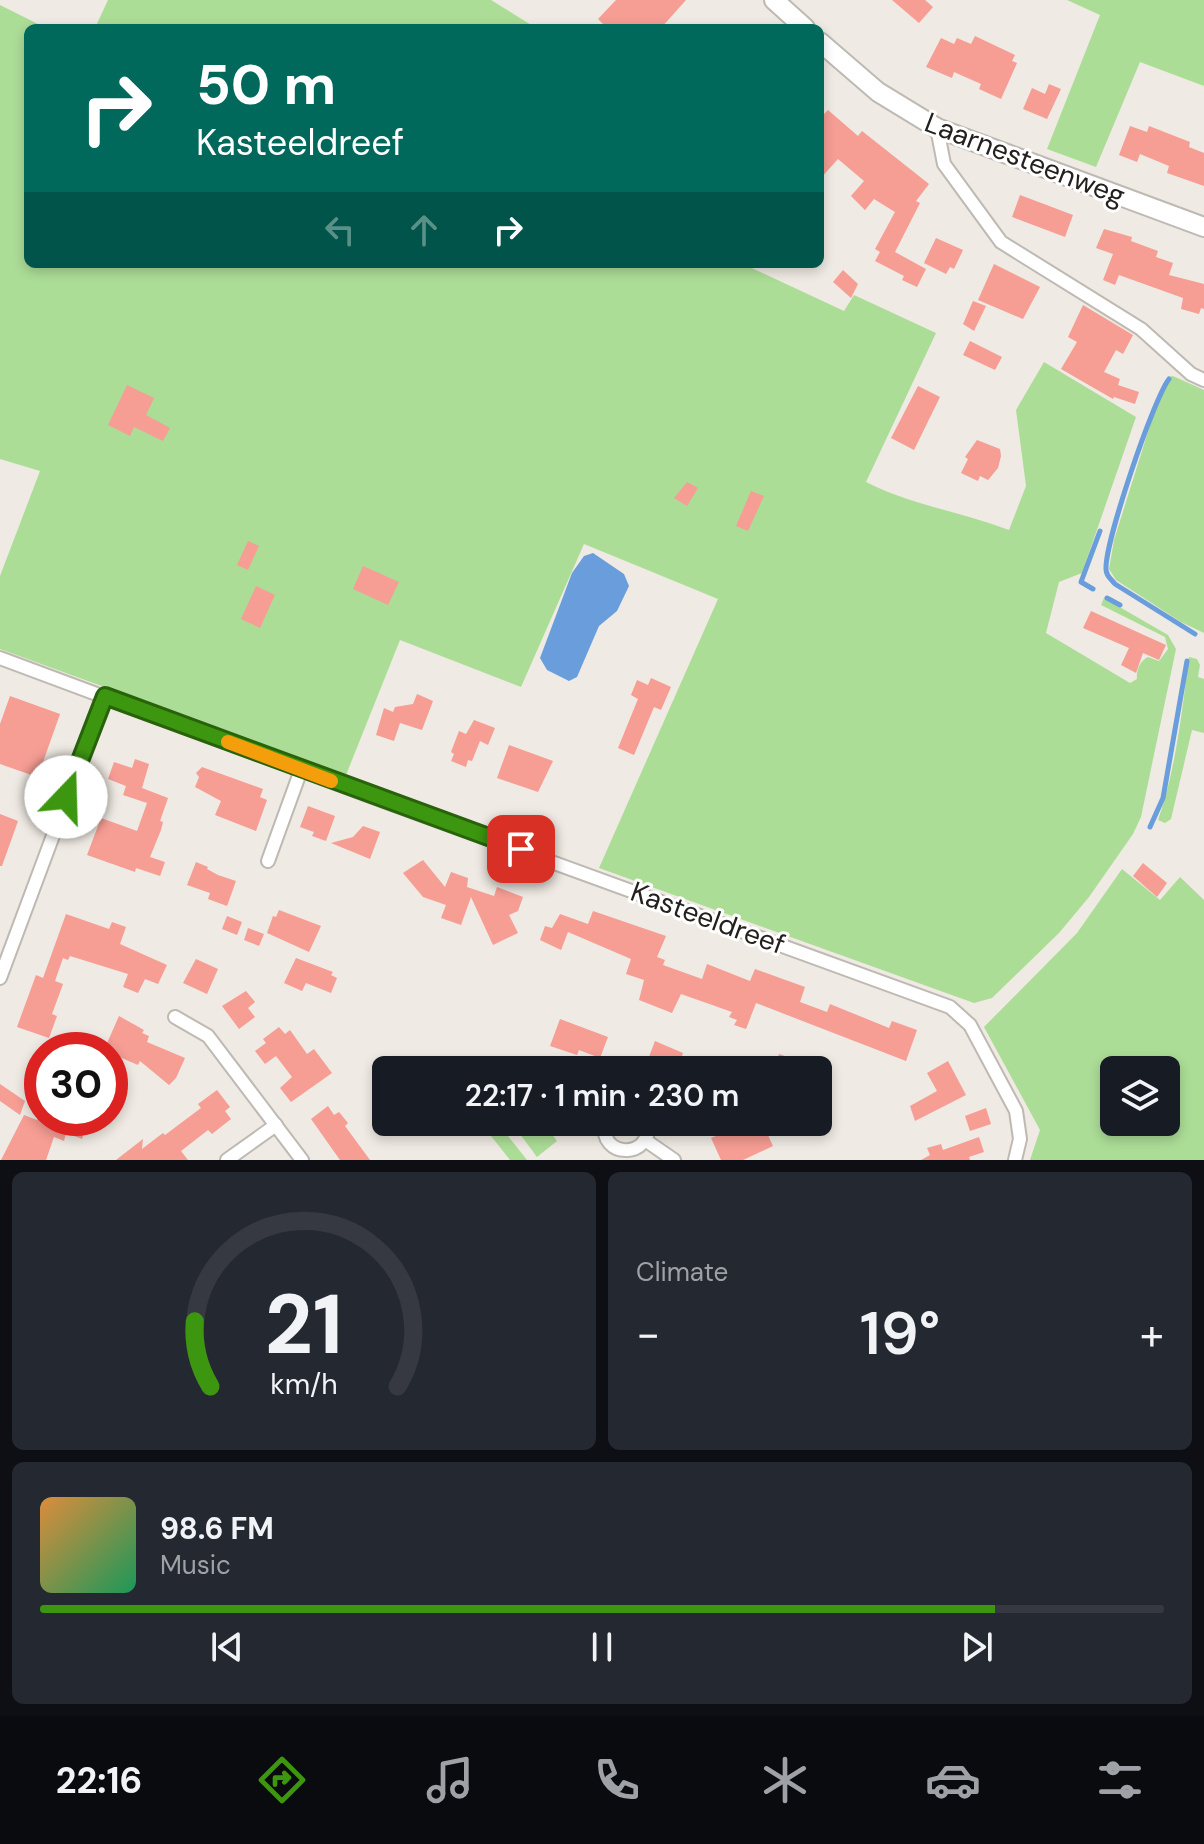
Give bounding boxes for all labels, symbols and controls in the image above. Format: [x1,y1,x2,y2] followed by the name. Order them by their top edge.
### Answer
[196,48,336,121] text: 50 m
[64,56,168,160] icon: right
[920,104,1130,214] street label: Laarnesteenweg
[196,119,404,166] text: Kasteeldreef
[318,208,362,252] icon: left
[402,208,446,252] icon: ahead
[486,208,530,252] icon: right
[24,755,108,839] position arrow
[487,815,555,883] pin
[499,827,543,871] icon: arrive
[626,873,790,963] street label: Kasteeldreef
[24,1032,128,1136] speed limit sign: 30
[1100,1056,1180,1136] map controls
[1100,1056,1180,1136] button: layers
[465,1076,739,1115] text: 22:17 · 1 min · 230 m
[636,1255,728,1289] text: Climate
[265,1270,343,1379] text: 21
[860,1294,940,1373] text: 19°
[636,1305,660,1363] text: −
[1140,1305,1164,1363] text: +
[270,1366,338,1403] text: km/h
[160,1509,274,1548] text: 98.6 FM
[160,1548,231,1582] text: Music
[205,1625,249,1669] icon: previous
[580,1625,624,1669] icon: pause
[955,1625,999,1669] icon: next
[254,1752,310,1808] icon: directions
[422,1752,478,1808] icon: music
[589,1752,645,1808] icon: phone
[757,1752,813,1808] icon: climate
[925,1752,981,1808] icon: car
[1092,1752,1148,1808] icon: filters
[56,1757,142,1804] text: 22:16

